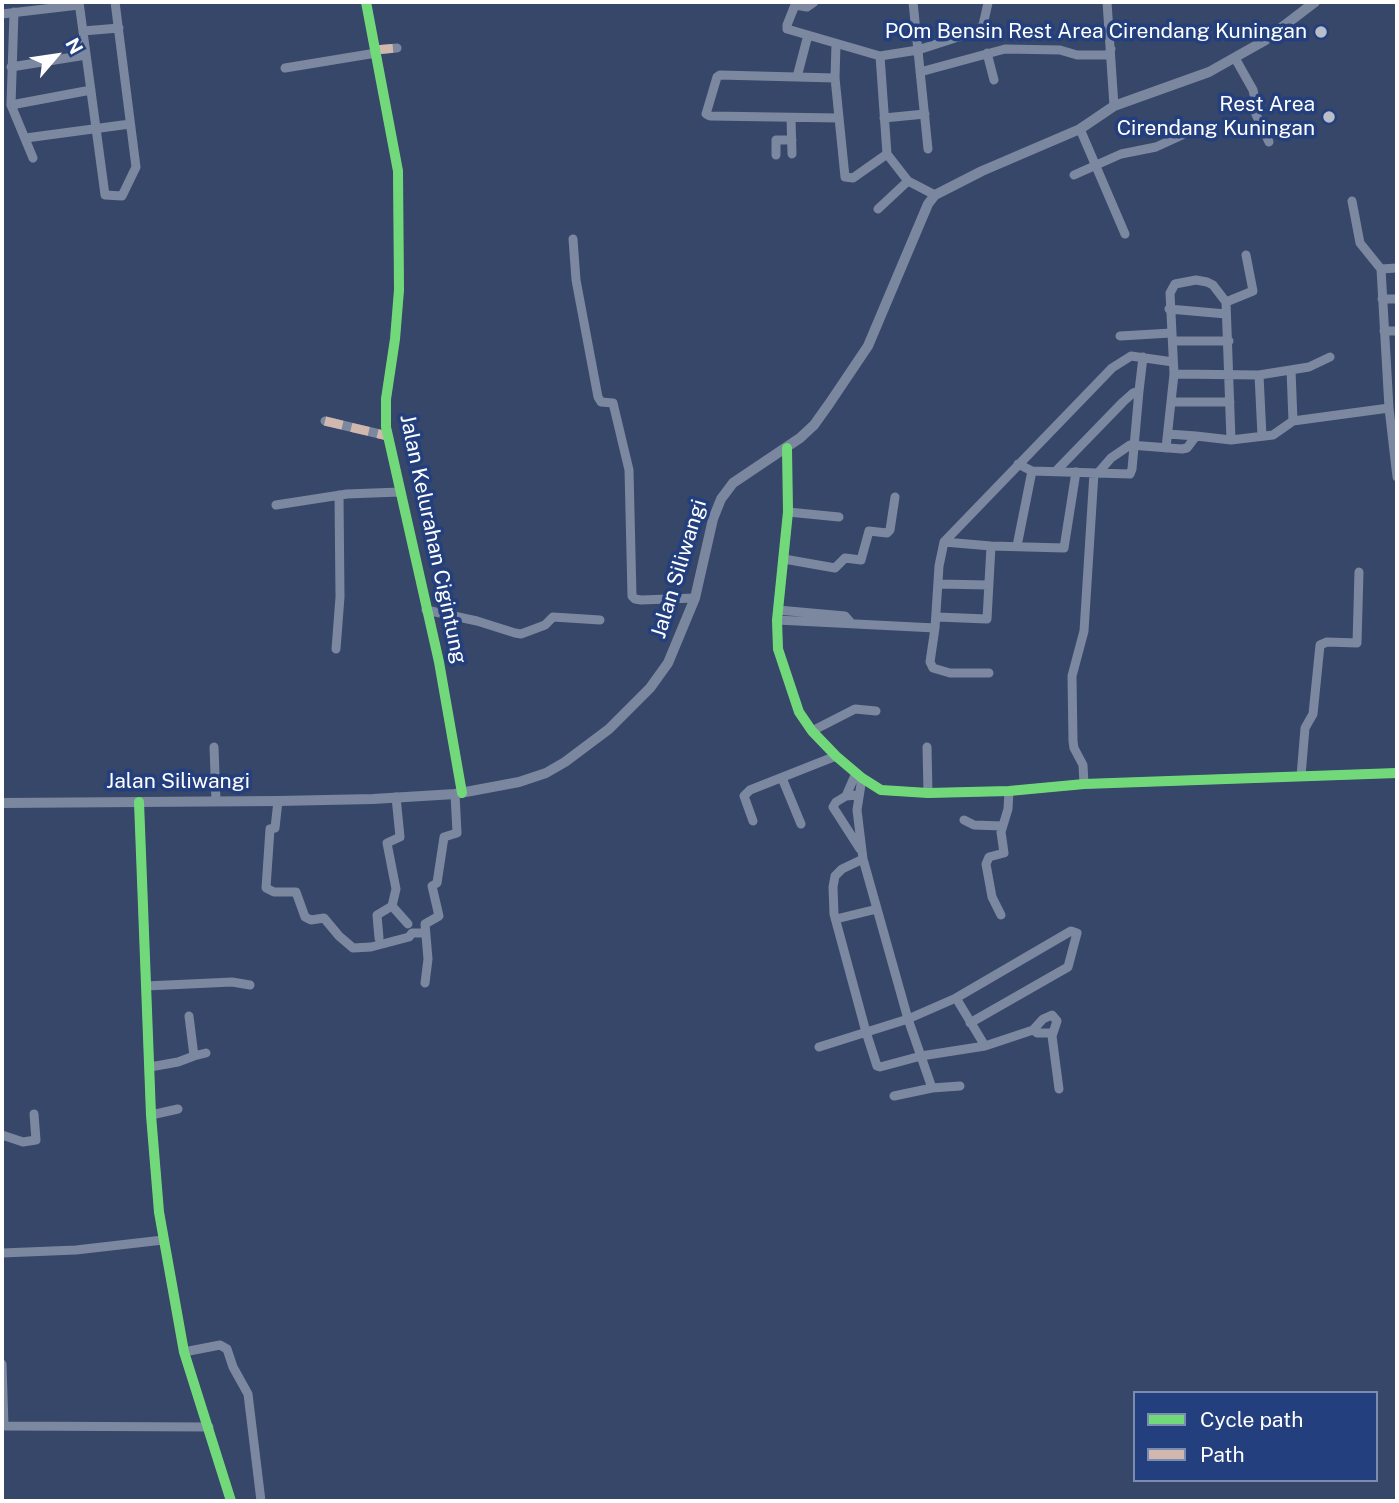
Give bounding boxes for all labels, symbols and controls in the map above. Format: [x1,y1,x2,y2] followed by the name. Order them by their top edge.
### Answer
[885,19,1307,45] place label: POm Bensin Rest Area Cirendang Kuningan
[21,21,91,91] north arrow
[1313,24,1329,40] marker: POm Bensin Rest Area Cirendang Kuningan
[61,34,88,58] text: N
[1117,92,1315,142] place label: Rest Area Cirendang Kuningan
[1321,109,1337,125] marker: Rest Area Cirendang Kuningan
[394,412,472,666] street label: Jalan Kelurahan Cigintung
[646,497,712,641] street label: Jalan Siliwangi
[106,769,250,795] street label: Jalan Siliwangi
[1133,1391,1378,1482] legend
[1200,1407,1303,1432] text: Cycle path
[1200,1442,1245,1467] text: Path

